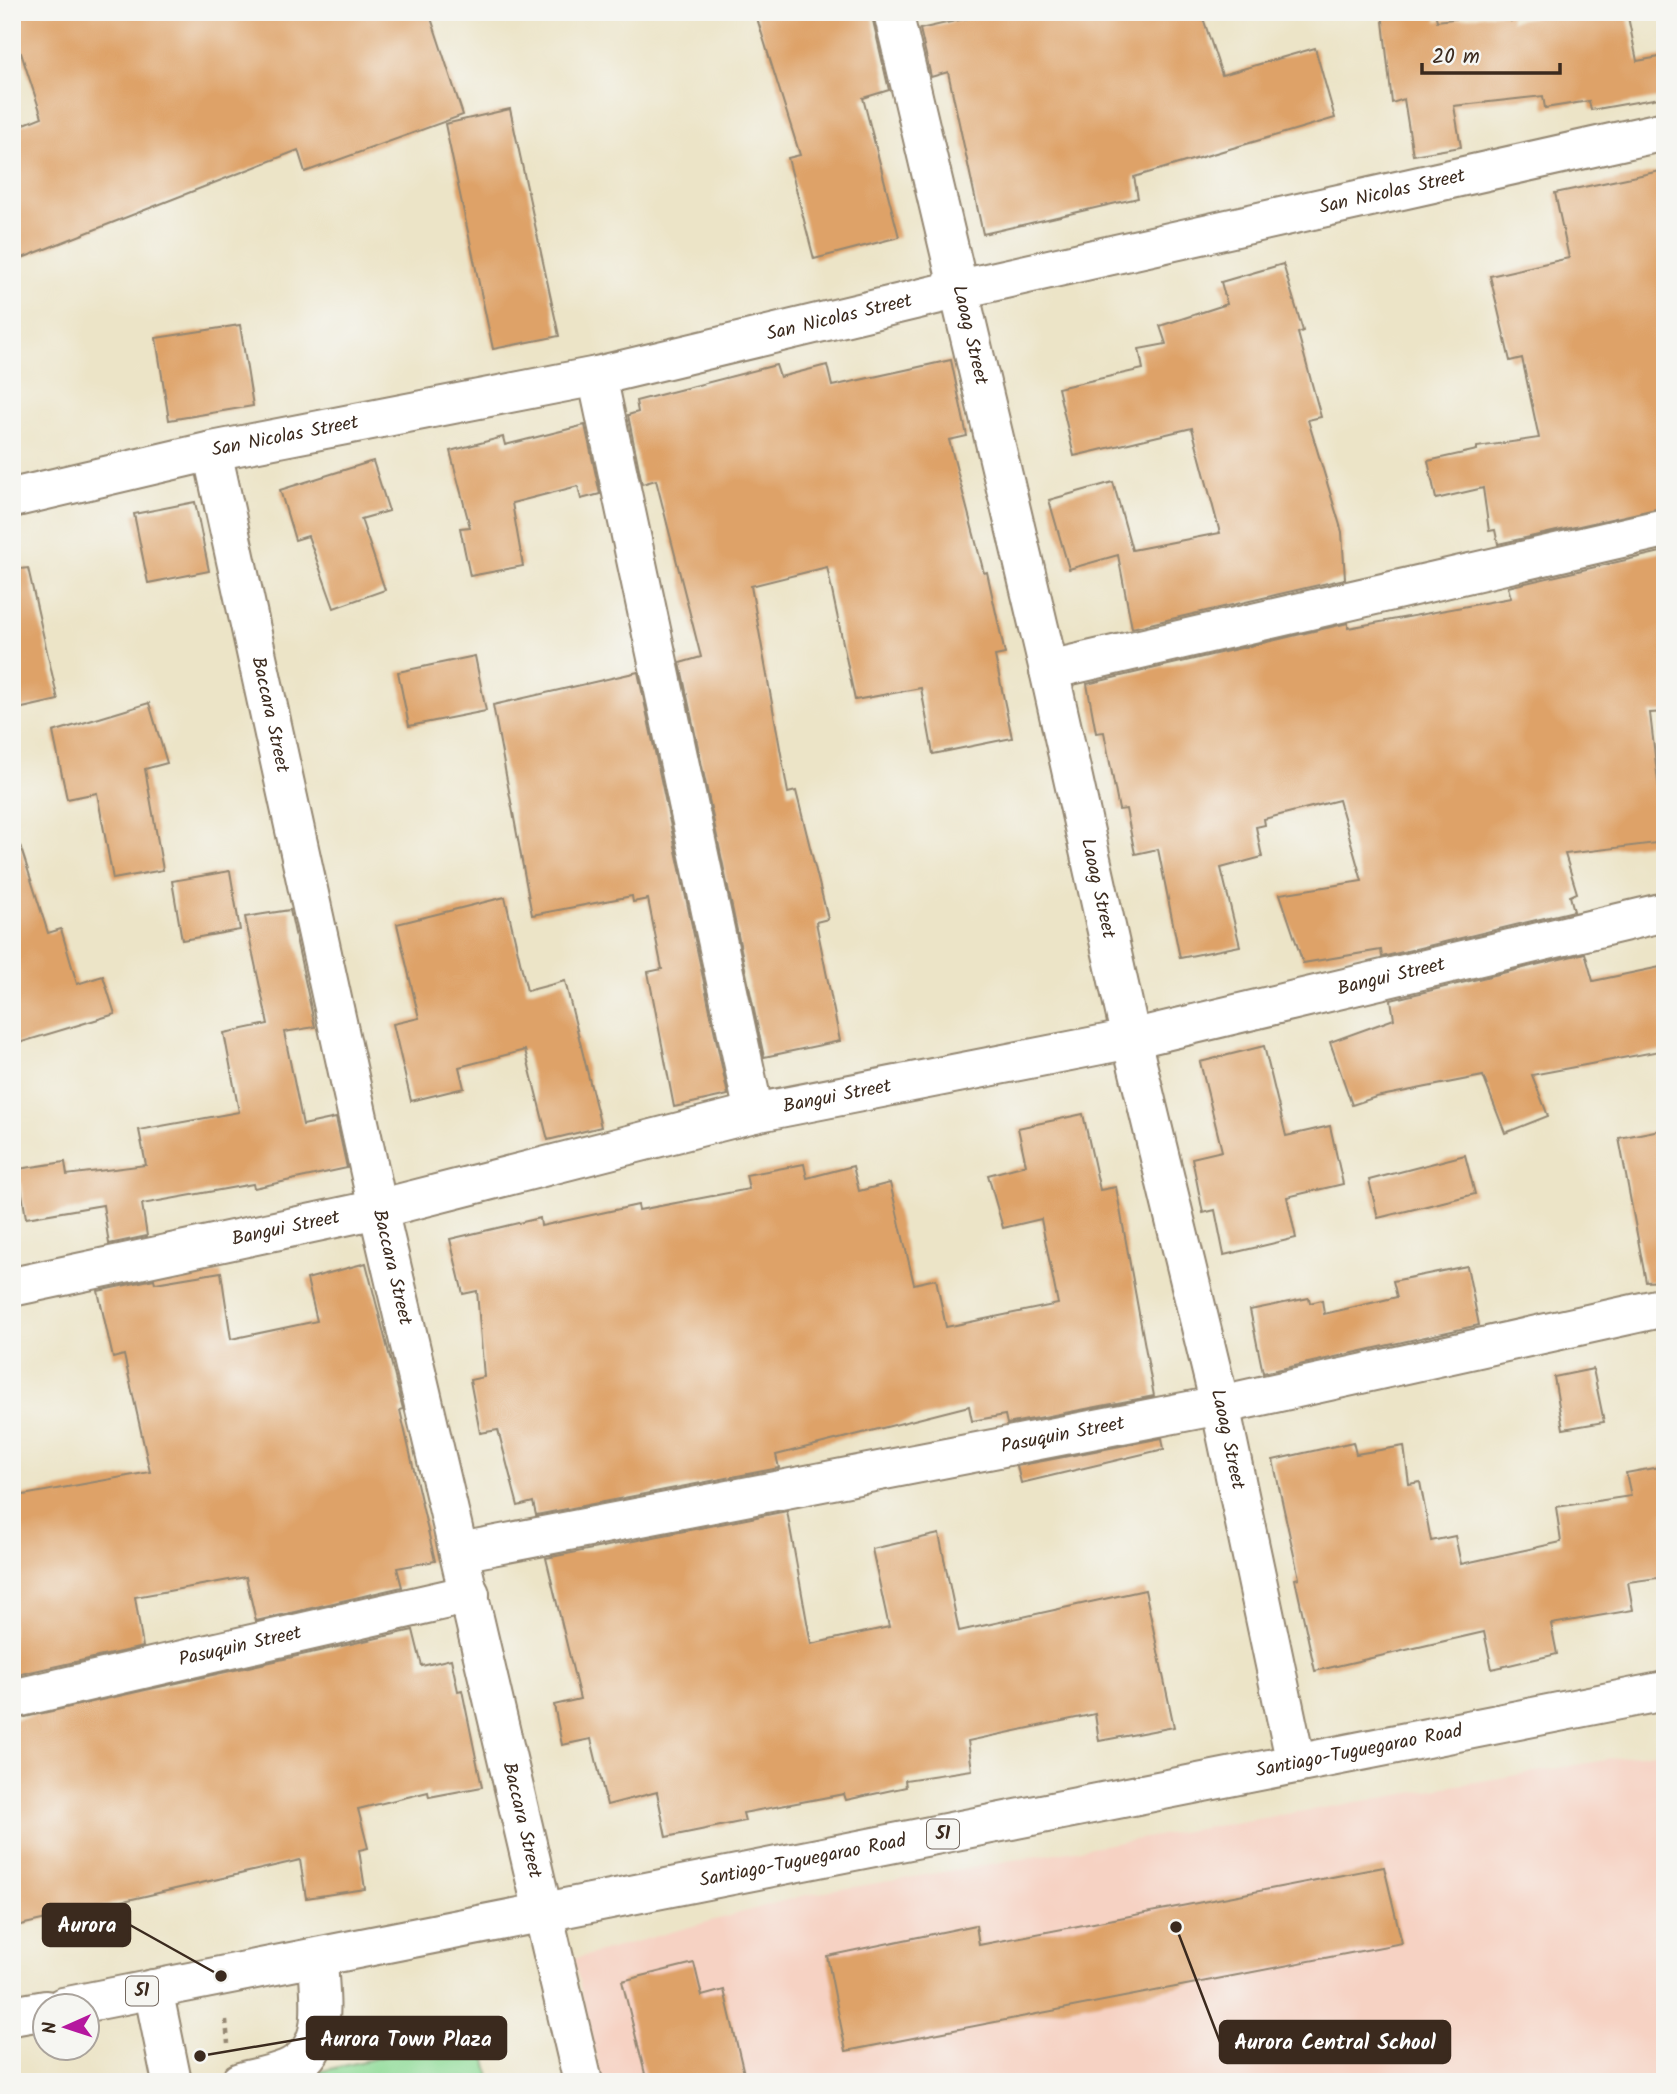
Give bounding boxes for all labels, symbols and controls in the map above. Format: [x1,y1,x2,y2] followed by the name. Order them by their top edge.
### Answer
[1422,32,1560,76] scale bar
[1432,41,1480,74] text: 20 m
[1316,161,1469,223] street label: San Nicolas Street
[943,282,996,389] street label: Laoag Street
[764,286,916,350] street label: San Nicolas Street
[209,408,362,466] street label: San Nicolas Street
[242,654,297,776] street label: Baccara Street
[1072,836,1123,942] street label: Laoag Street
[1334,950,1449,1004] street label: Bangui Street
[780,1071,894,1122] street label: Bangui Street
[229,1202,343,1255] street label: Bangui Street
[364,1207,420,1329] street label: Baccara Street
[1202,1386,1253,1493] street label: Laoag Street
[999,1409,1128,1462] street label: Pasuquin Street
[176,1618,305,1675] street label: Pasuquin Street
[1253,1716,1465,1786] street label: Santiago-Tuguegarao Road
[493,1760,550,1882] street label: Baccara Street
[927,1820,959,1848] road number: 51
[697,1826,909,1896] street label: Santiago-Tuguegarao Road
[43,1904,130,1946] callout: Aurora
[58,1910,117,1943] text: Aurora
[126,1977,158,2006] road number: 51
[32,1993,102,2062] north arrow
[307,2017,506,2059] callout: Aurora Town Plaza
[36,2021,66,2035] text: N
[1220,2021,1450,2063] callout: Aurora Central School
[320,2024,492,2057] text: Aurora Town Plaza
[1234,2027,1436,2060] text: Aurora Central School

